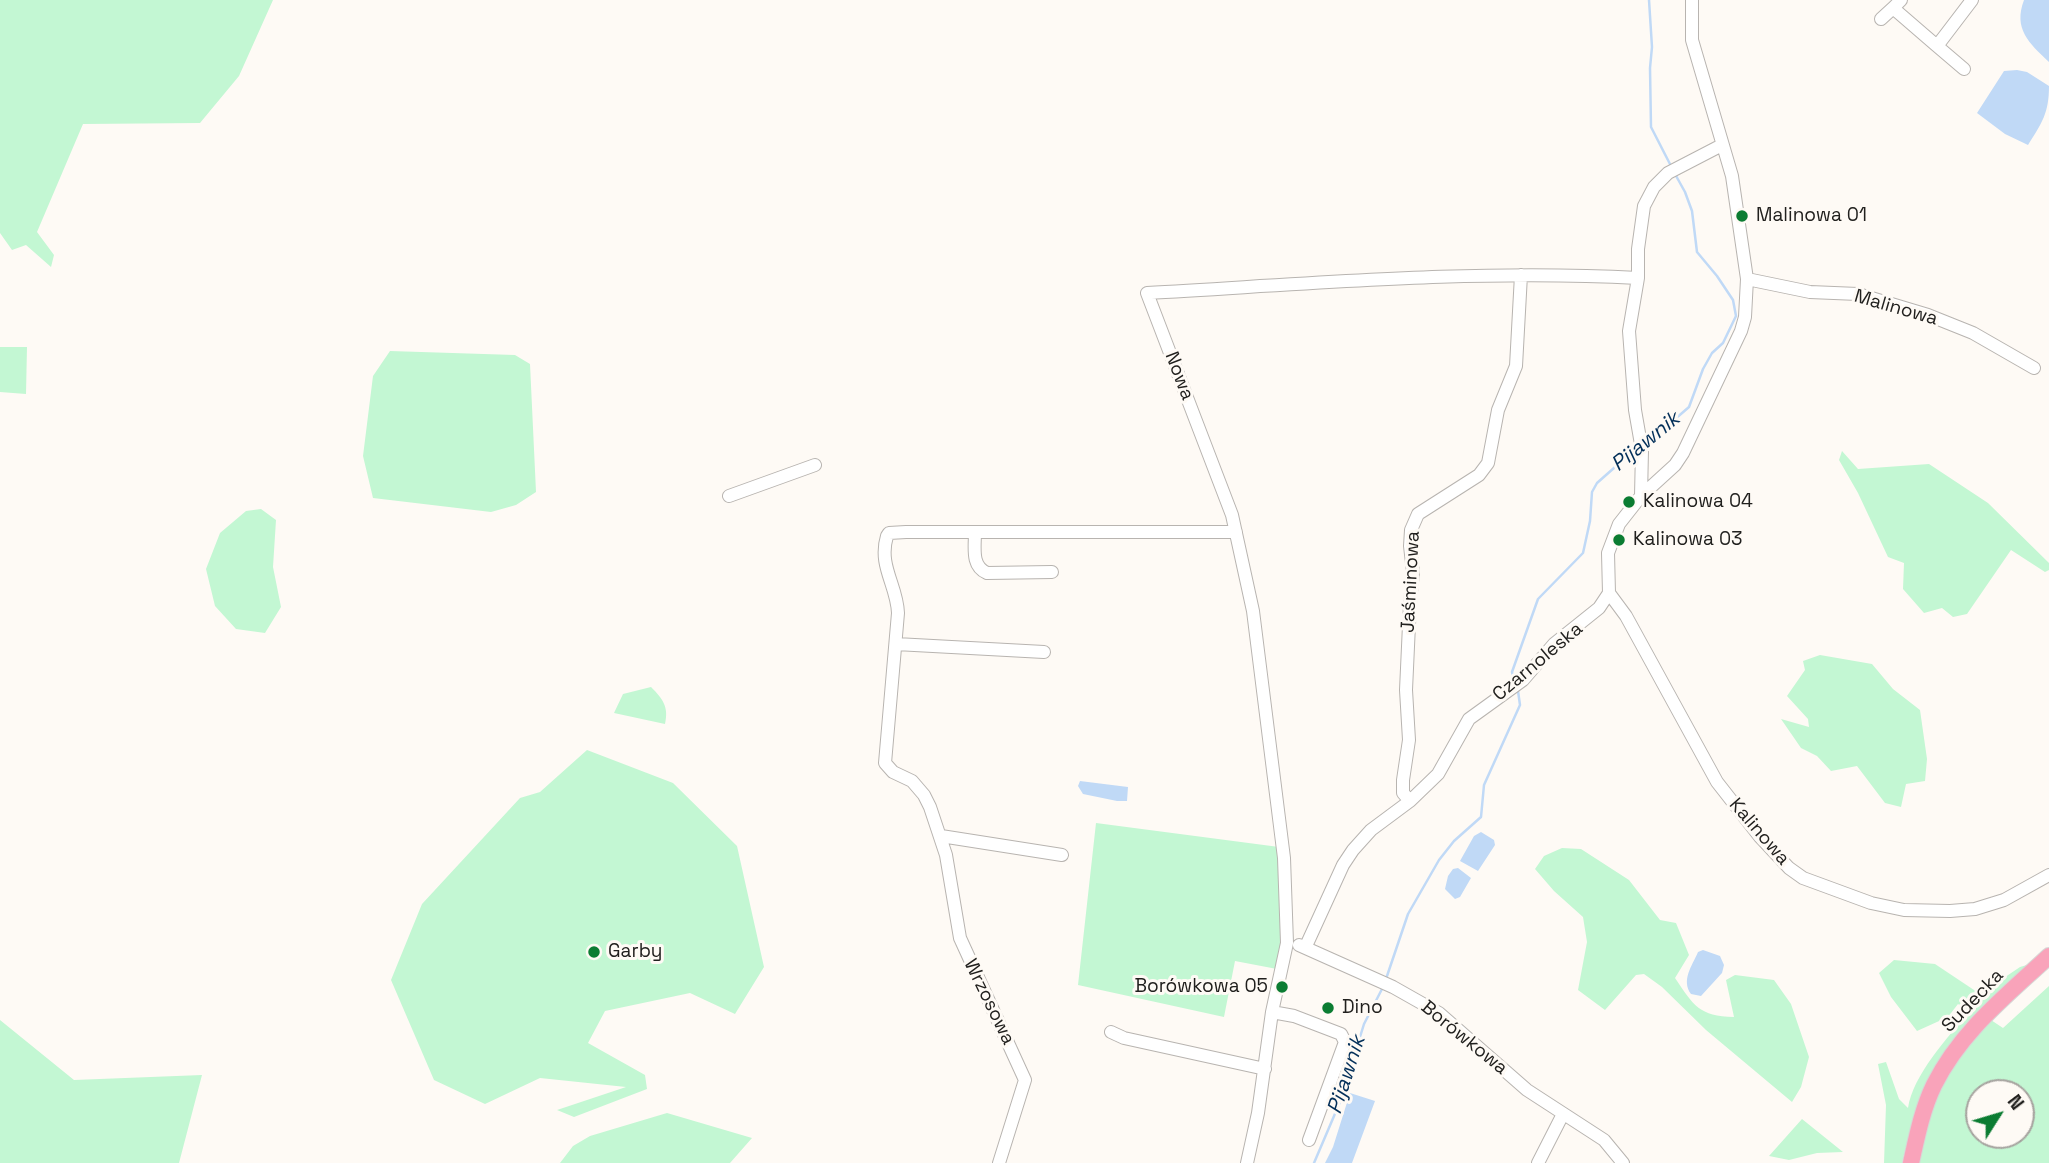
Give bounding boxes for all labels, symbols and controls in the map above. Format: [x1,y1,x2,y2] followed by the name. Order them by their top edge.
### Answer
[1756,205,1867,227] place label: Malinowa 01
[1734,208,1750,224] marker: Malinowa 01
[1852,285,1940,331] street label: Malinowa
[1159,349,1199,403] street label: Nowa
[1607,407,1685,477] water label: Pijawnik
[1643,491,1753,513] place label: Kalinowa 04
[1621,494,1637,510] marker: Kalinowa 04
[1633,529,1743,551] place label: Kalinowa 03
[1397,531,1425,633] street label: Jaśminowa
[1611,532,1627,548] marker: Kalinowa 03
[1488,618,1588,706] street label: Czarnoleska
[1724,794,1794,870] street label: Kalinowa
[608,941,662,963] place label: Garby
[586,944,602,960] marker: Garby
[958,955,1020,1049] street label: Wrzosowa
[1937,965,2009,1037] street label: Sudecka
[1134,976,1268,998] place label: Borówkowa 05
[1274,979,1290,995] marker: Borówkowa 05
[1416,996,1512,1080] street label: Borówkowa
[1342,997,1383,1019] place label: Dino
[1320,1000,1336,1016] marker: Dino
[1323,1033,1371,1117] water label: Pijawnik
[1965,1079,2035,1149] north arrow
[2002,1090,2029,1115] text: N

